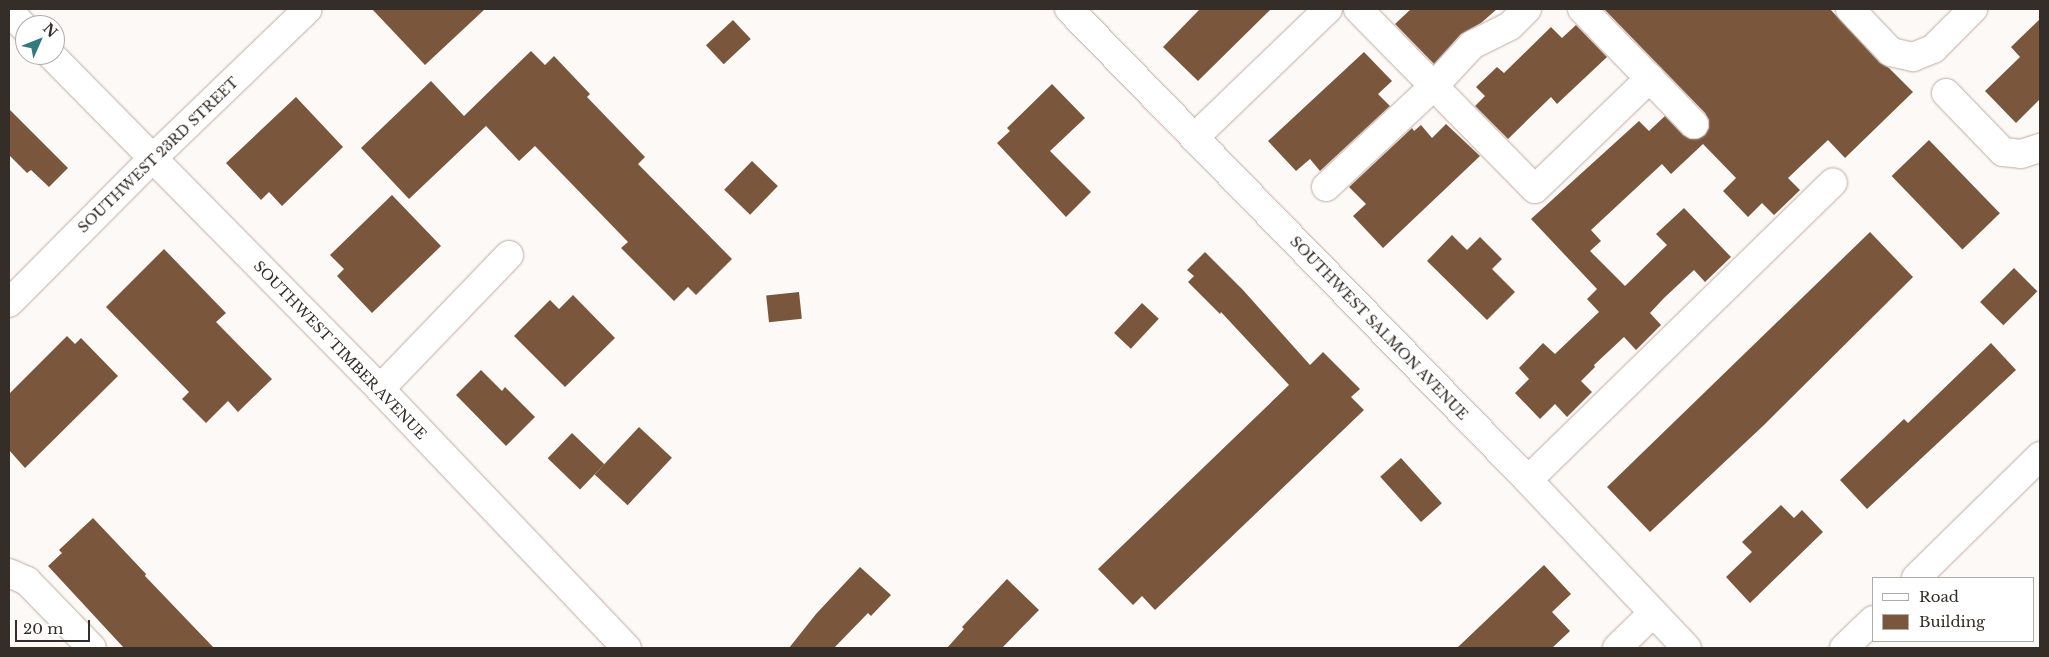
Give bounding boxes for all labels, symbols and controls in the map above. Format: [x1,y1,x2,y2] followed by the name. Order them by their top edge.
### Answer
[15,15,65,65] north arrow
[39,19,61,41] text: N
[74,74,242,236] street label: SOUTHWEST 23RD STREET
[1286,232,1472,424] street label: SOUTHWEST SALMON AVENUE
[250,257,430,443] street label: SOUTHWEST TIMBER AVENUE
[1872,577,2034,642] legend
[1919,587,1959,606] text: Road
[18,610,92,642] scale bar
[1919,612,1985,631] text: Building
[23,619,63,638] text: 20 m

